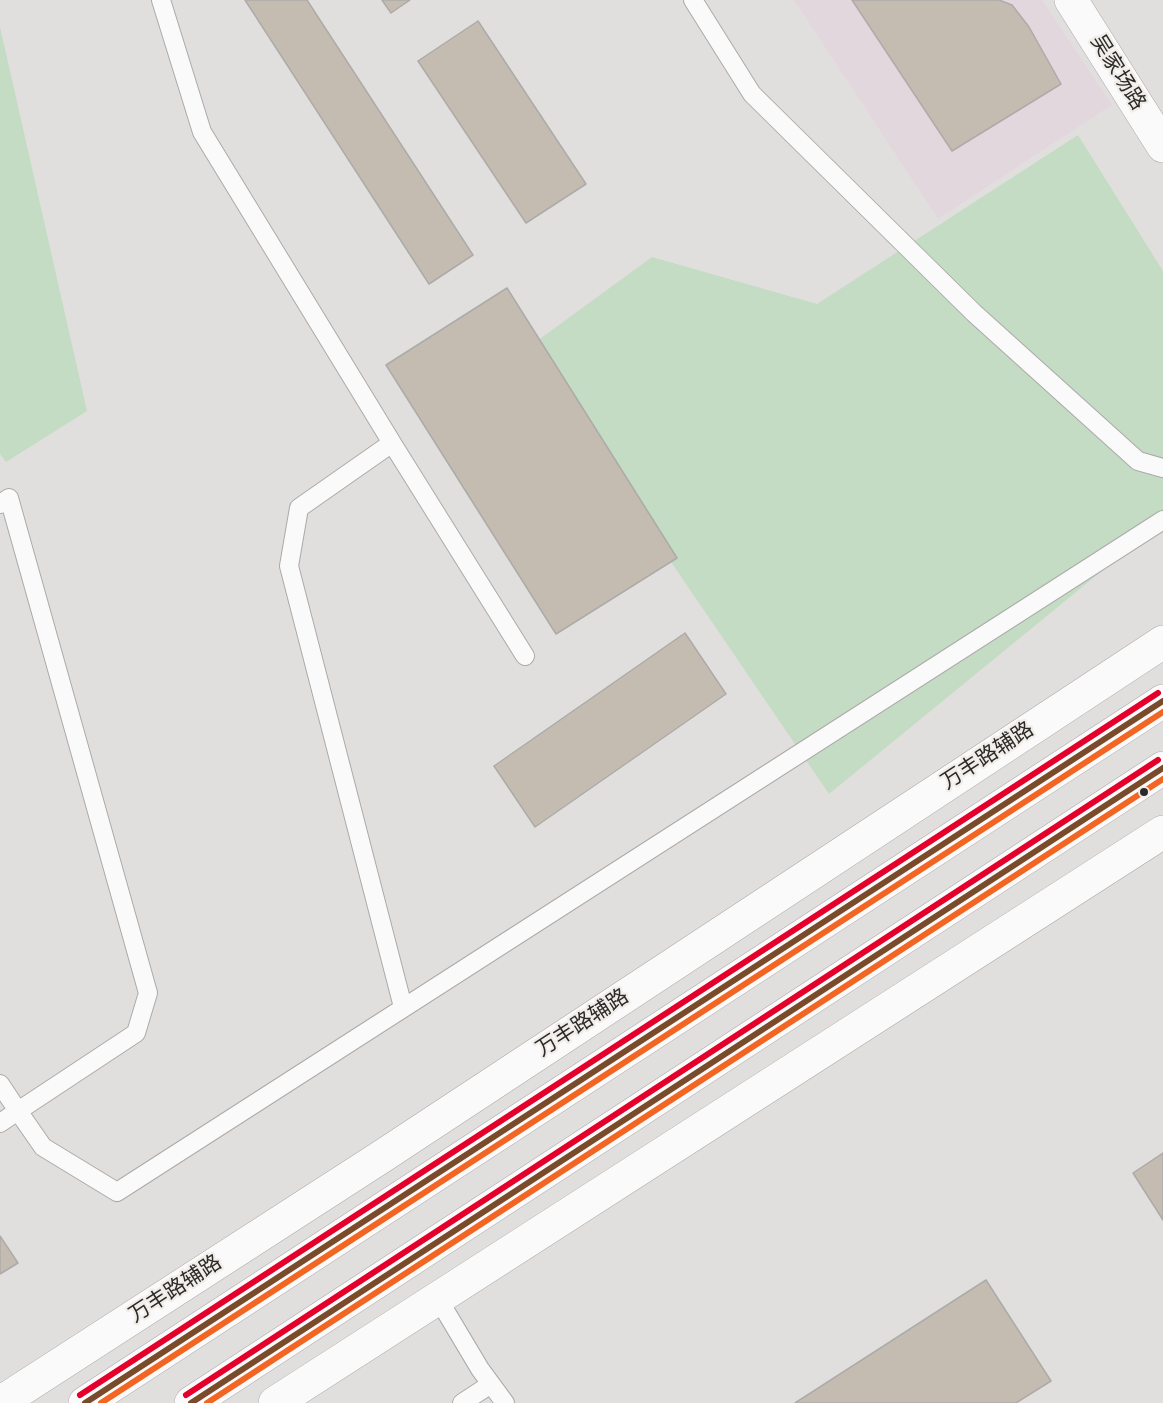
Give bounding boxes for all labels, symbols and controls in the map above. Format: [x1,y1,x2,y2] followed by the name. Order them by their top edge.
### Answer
[1084,31,1150,115] street label: 吴家场路
[937,718,1039,796] street label: 万丰路辅路
[1138,786,1150,798] unlabelled marker
[532,985,634,1063] street label: 万丰路辅路
[125,1251,227,1329] street label: 万丰路辅路

